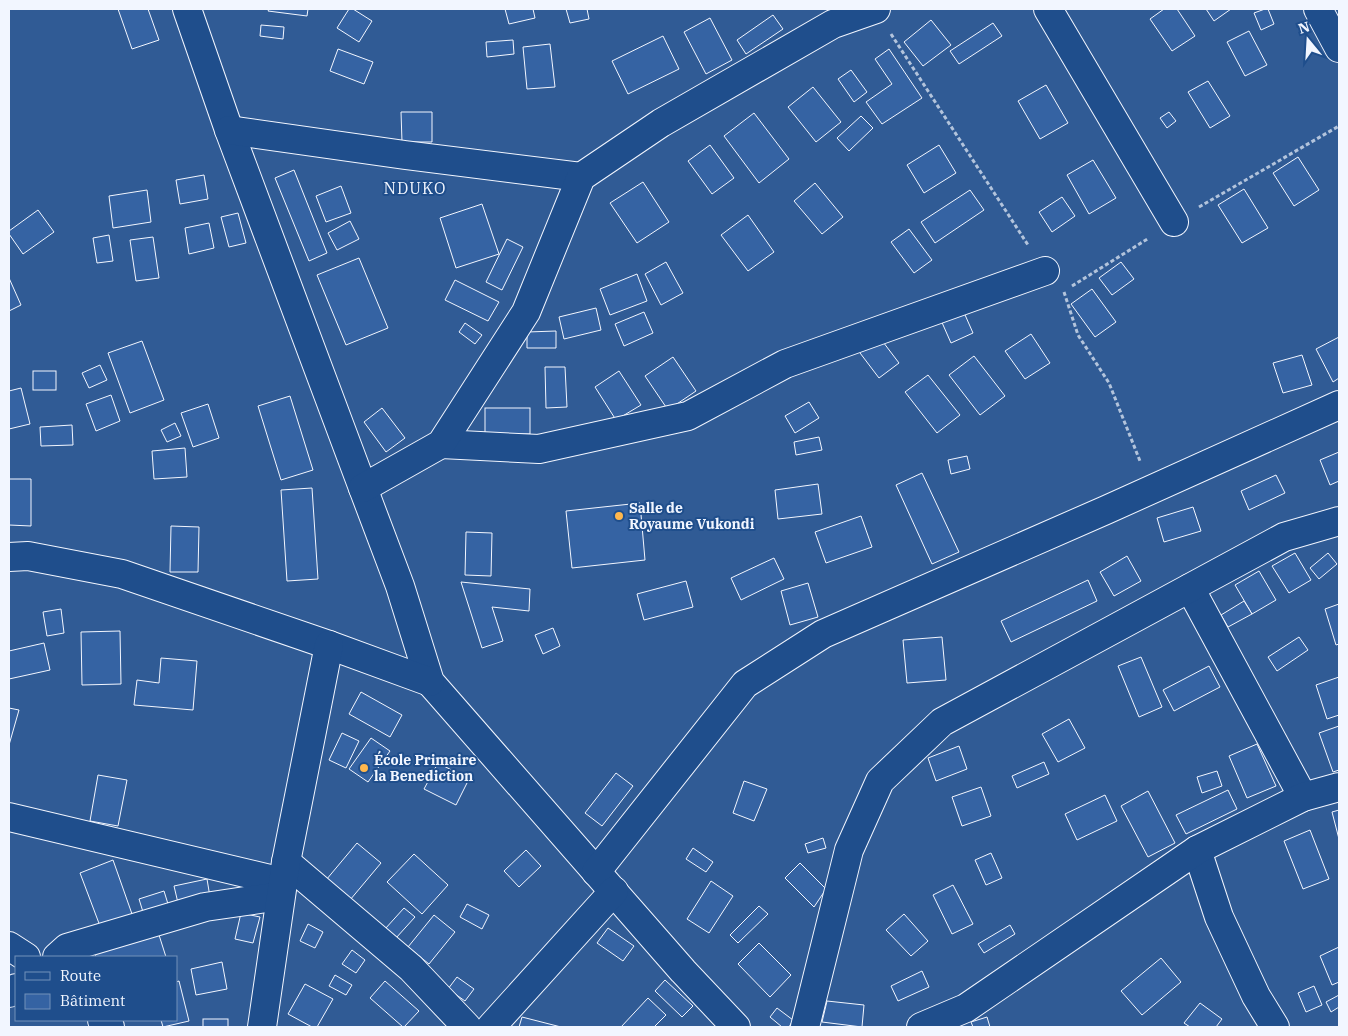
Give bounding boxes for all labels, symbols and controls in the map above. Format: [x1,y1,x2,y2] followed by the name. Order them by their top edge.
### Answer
[1283,15,1333,65] north arrow
[1296,17,1312,38] text: N
[384,178,446,198] district label: NDUKO
[629,499,755,533] place label: Salle de Royaume Vukondi
[613,510,625,522] marker: Salle de Royaume Vukondi
[374,750,477,785] place label: École Primaire la Benediction
[358,762,370,774] marker: École Primaire la Benediction
[15,956,178,1021] legend
[60,966,101,985] text: Route
[60,991,125,1010] text: Bâtiment

